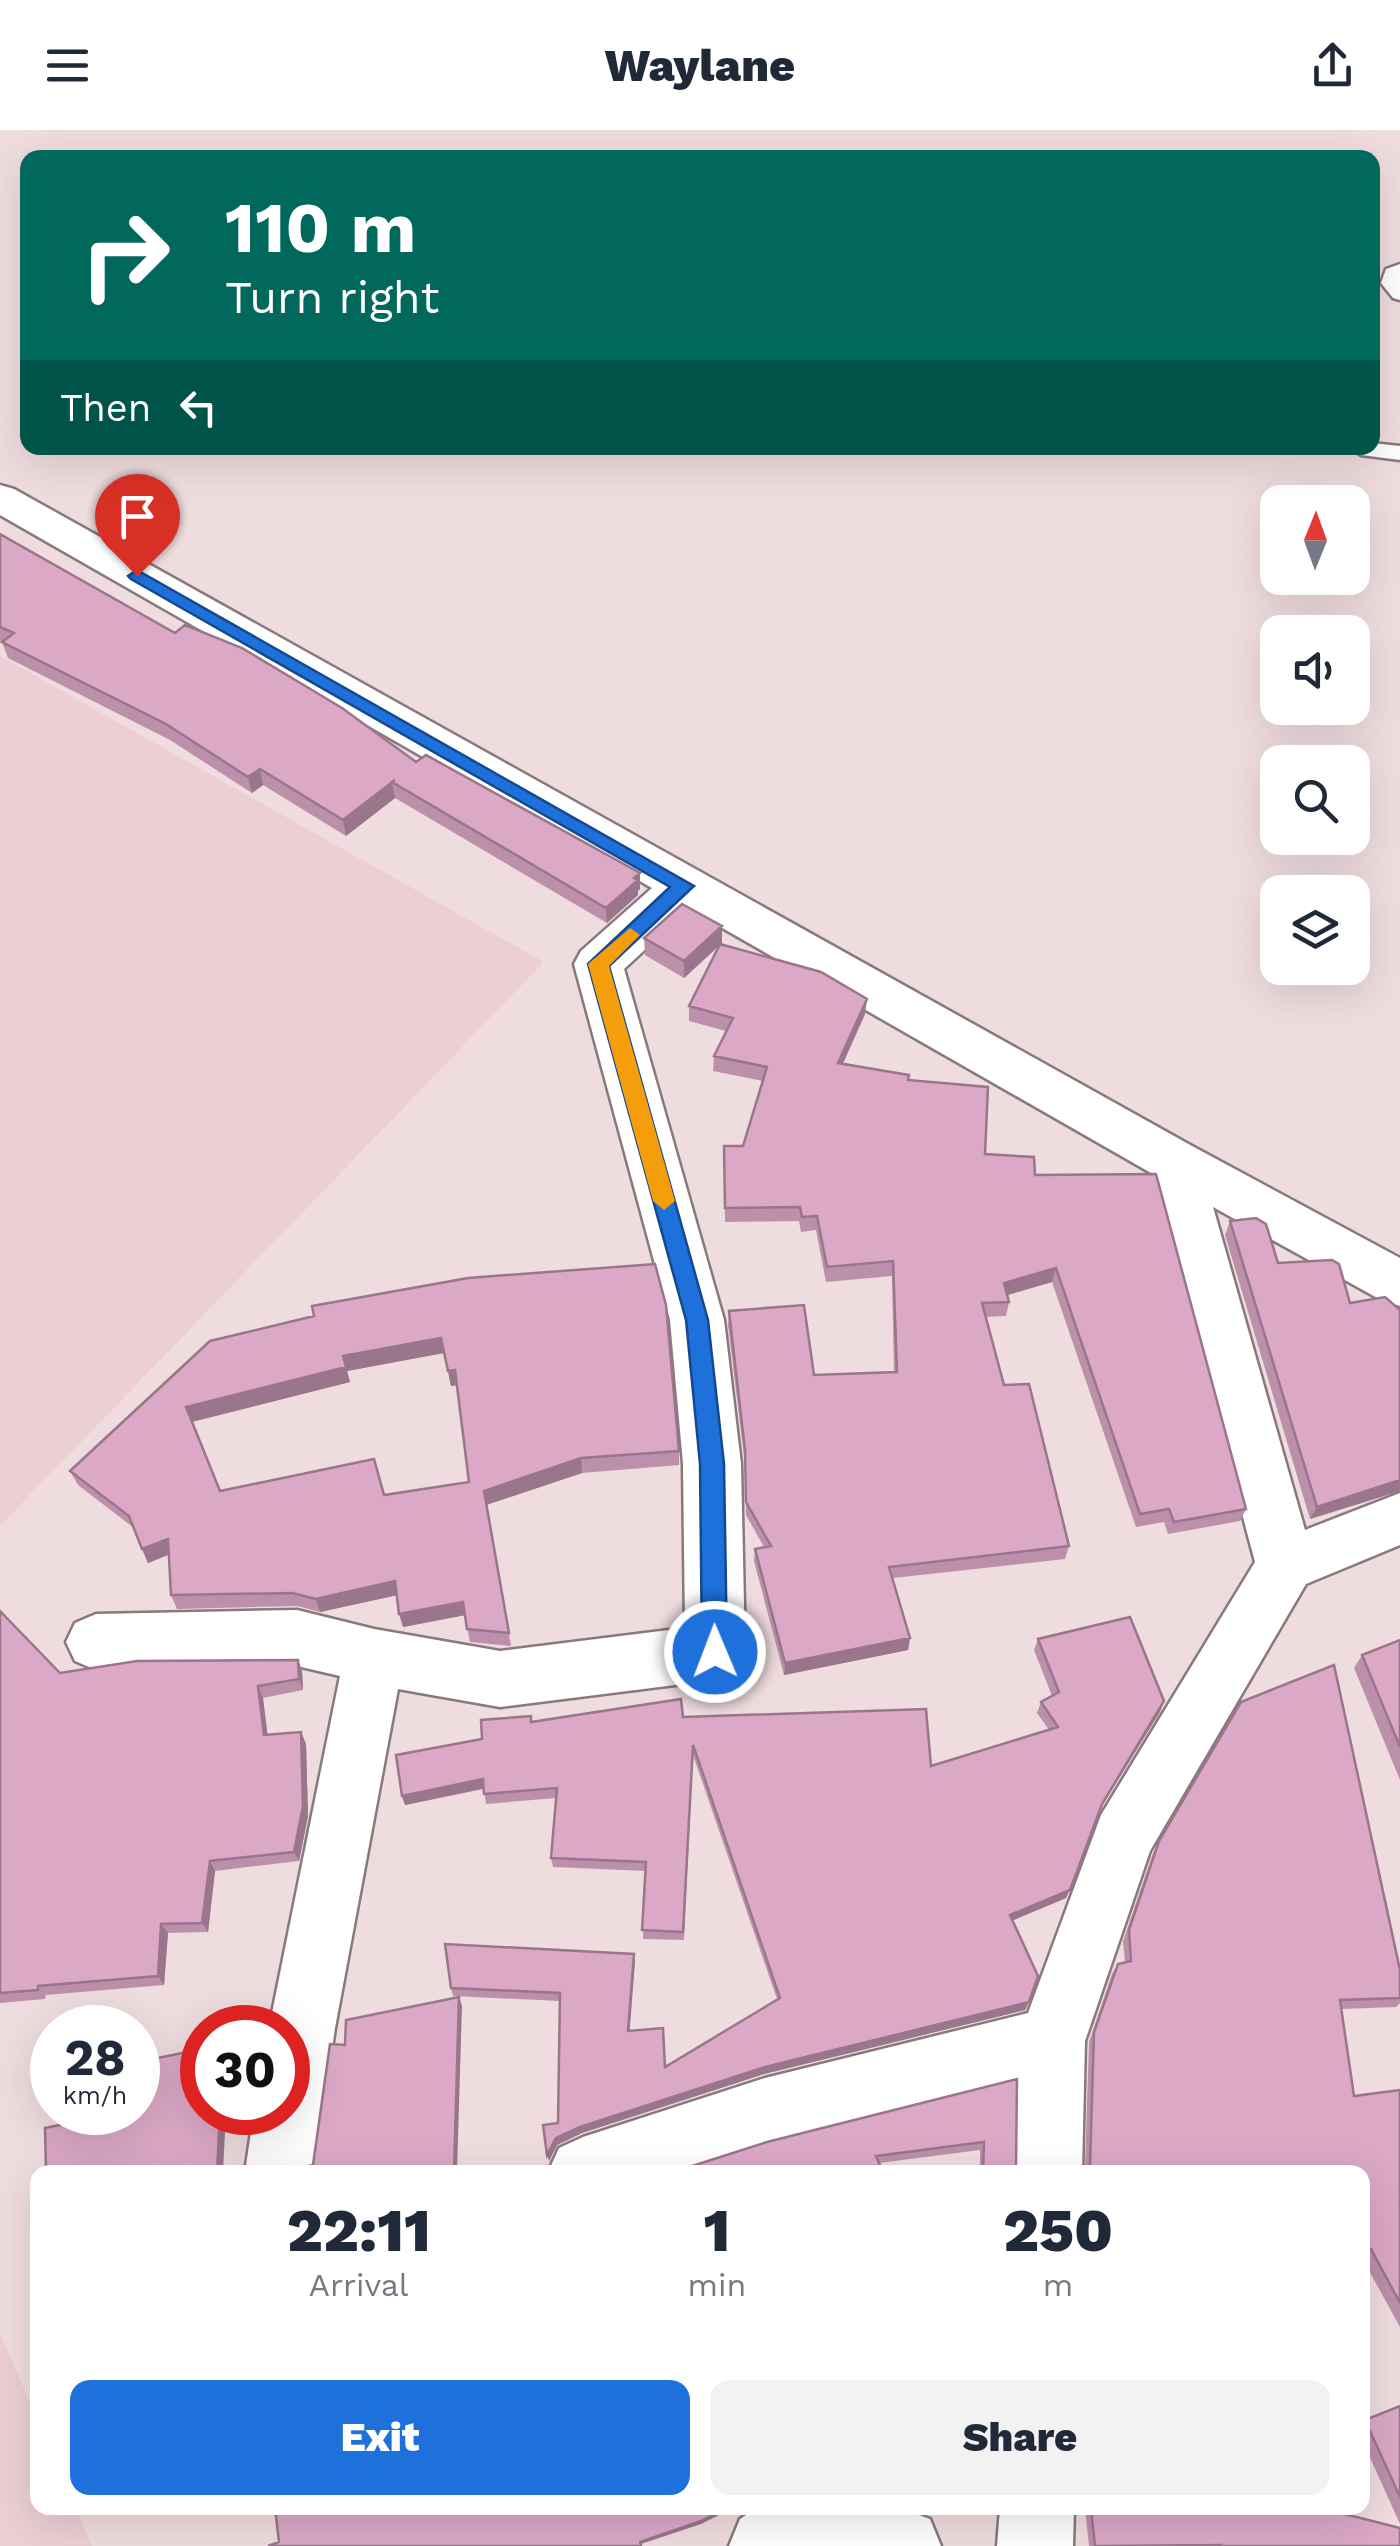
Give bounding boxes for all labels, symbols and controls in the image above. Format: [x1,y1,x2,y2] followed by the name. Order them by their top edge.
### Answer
[40,38,95,93] icon: menu
[1305,38,1360,93] icon: share
[605,39,795,92] text: Waylane
[225,187,416,269] text: 110 m
[60,190,190,320] icon: right
[225,271,439,324] text: Turn right
[171,380,226,435] icon: left
[60,386,151,430] text: Then
[95,474,180,577] pin
[1260,485,1370,595] north arrow
[1260,485,1370,985] map controls
[110,489,165,544] icon: arrive
[1260,615,1370,725] button: sound
[1260,745,1370,855] button: search
[1260,875,1370,985] button: layers
[663,1600,767,1704] position arrow
[180,2005,310,2135] speed limit sign: 30
[64,2028,126,2087] text: 28
[63,2081,127,2110] text: km/h
[287,2195,431,2266] text: 22:11
[703,2195,730,2266] text: 1
[1003,2195,1113,2266] text: 250
[309,2266,409,2304] text: Arrival
[687,2266,746,2304] text: min
[1043,2266,1073,2304] text: m
[70,2380,690,2495] button: Exit
[710,2380,1330,2495] button: Share

